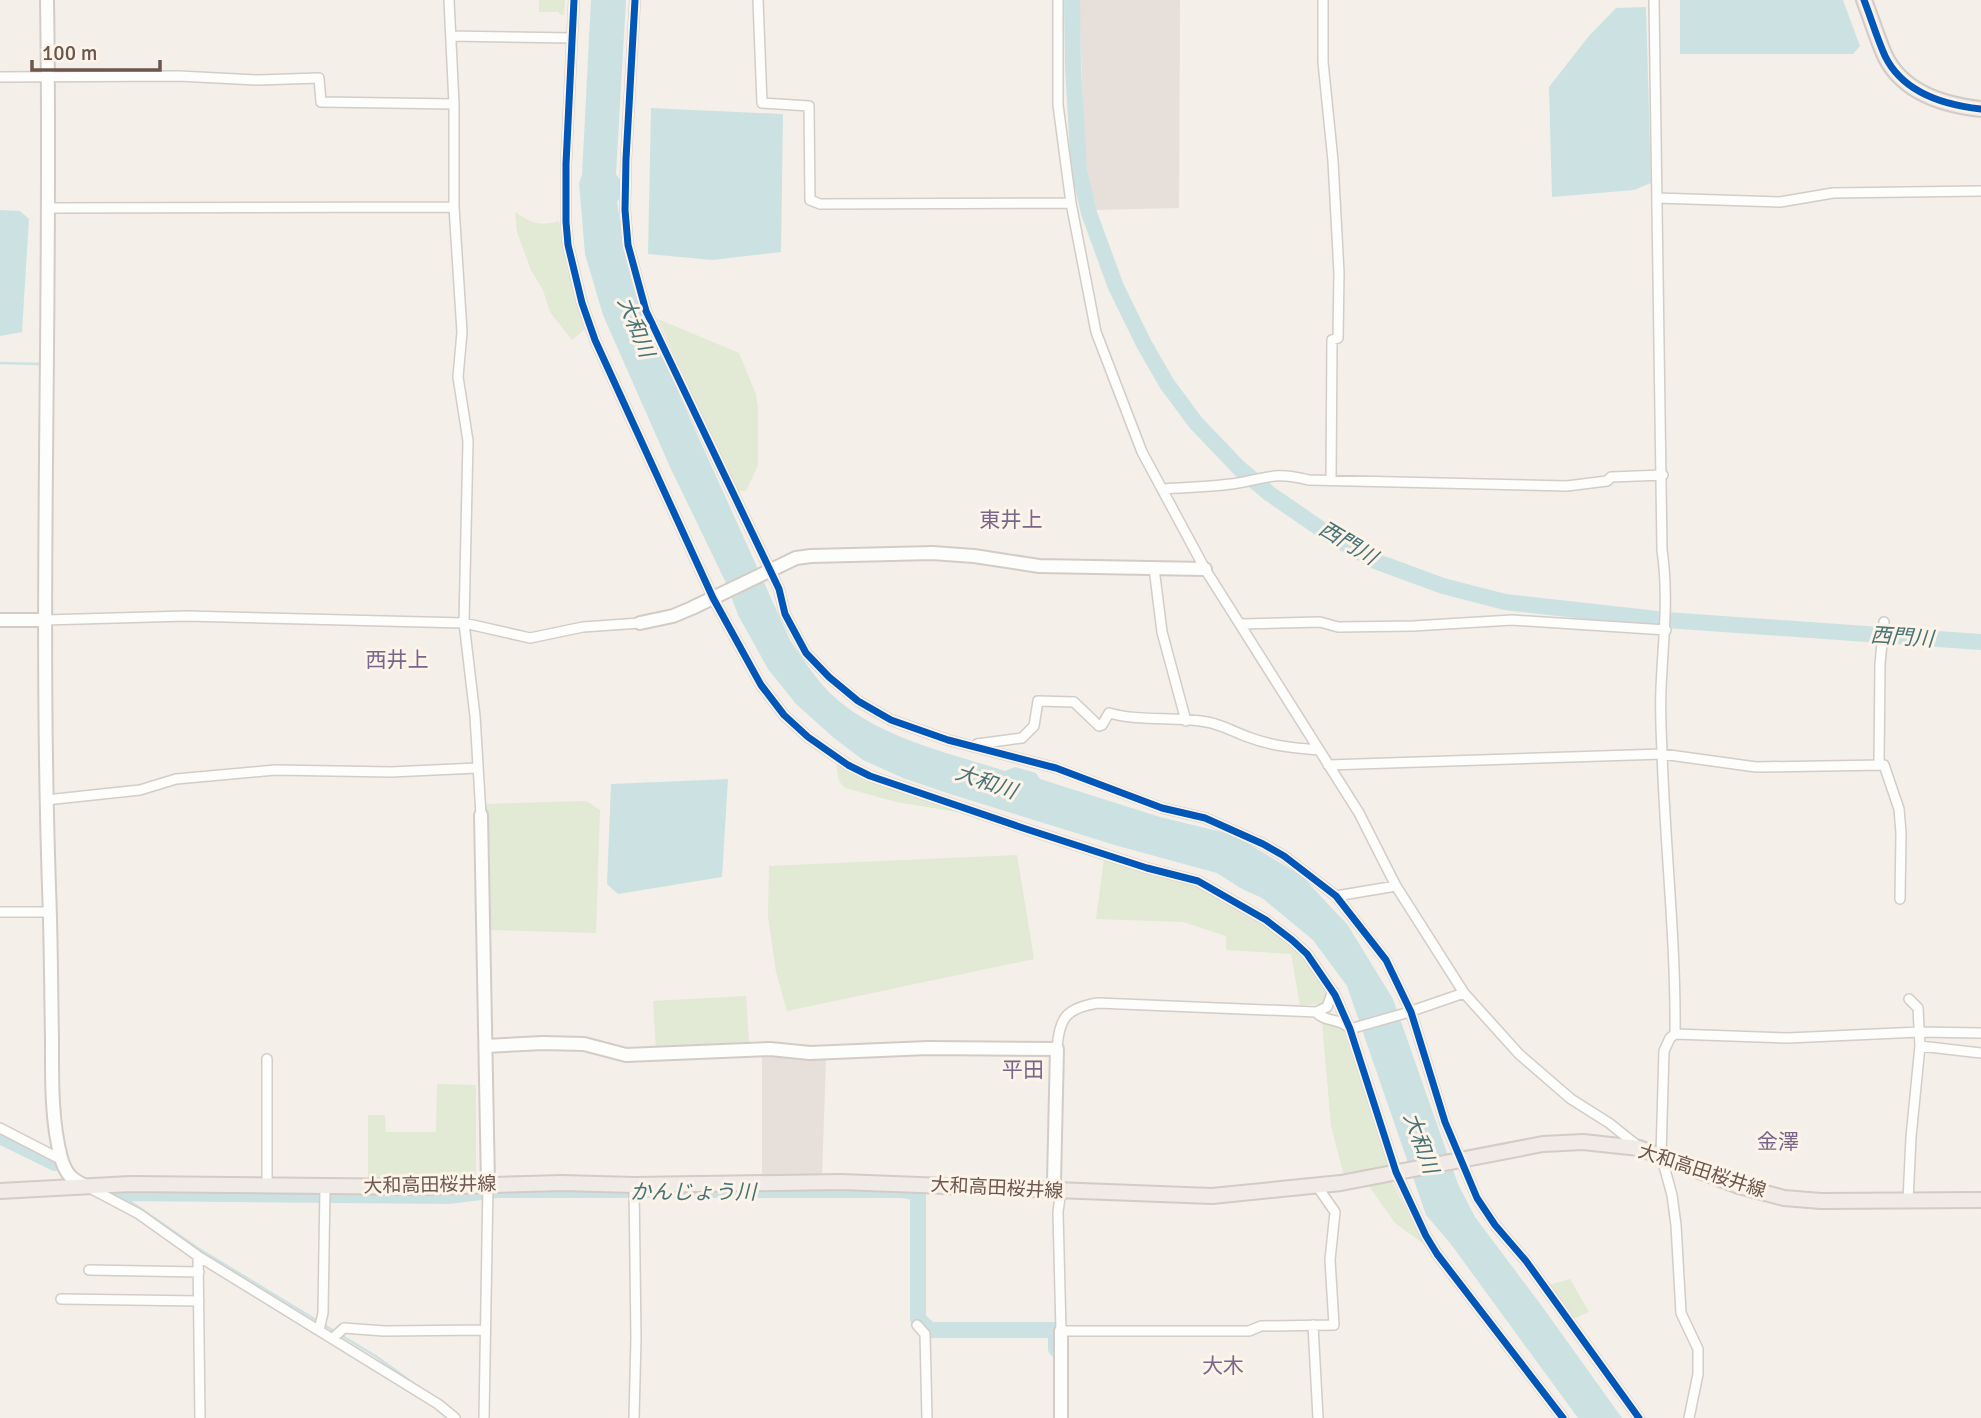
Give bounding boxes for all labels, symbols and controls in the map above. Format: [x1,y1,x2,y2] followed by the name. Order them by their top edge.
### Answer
[32,28,159,72] scale bar
[42,40,97,66] text: 100 m
[612,293,661,363] water label: 大和川
[980,507,1043,533] district label: 東井上
[1314,516,1383,571] water label: 西門川
[1870,622,1936,652] water label: 西門川
[366,647,429,673] district label: 西井上
[952,759,1022,805] water label: 大和川
[1002,1057,1044,1083] district label: 平田
[1398,1109,1445,1179] water label: 大和川
[1757,1129,1799,1155] district label: 金澤
[1635,1139,1769,1203] street label: 大和高田桜井線
[363,1172,497,1198] street label: 大和高田桜井線
[930,1173,1064,1203] street label: 大和高田桜井線
[630,1179,758,1205] water label: かんじょう川
[1202,1353,1244,1379] district label: 大木

